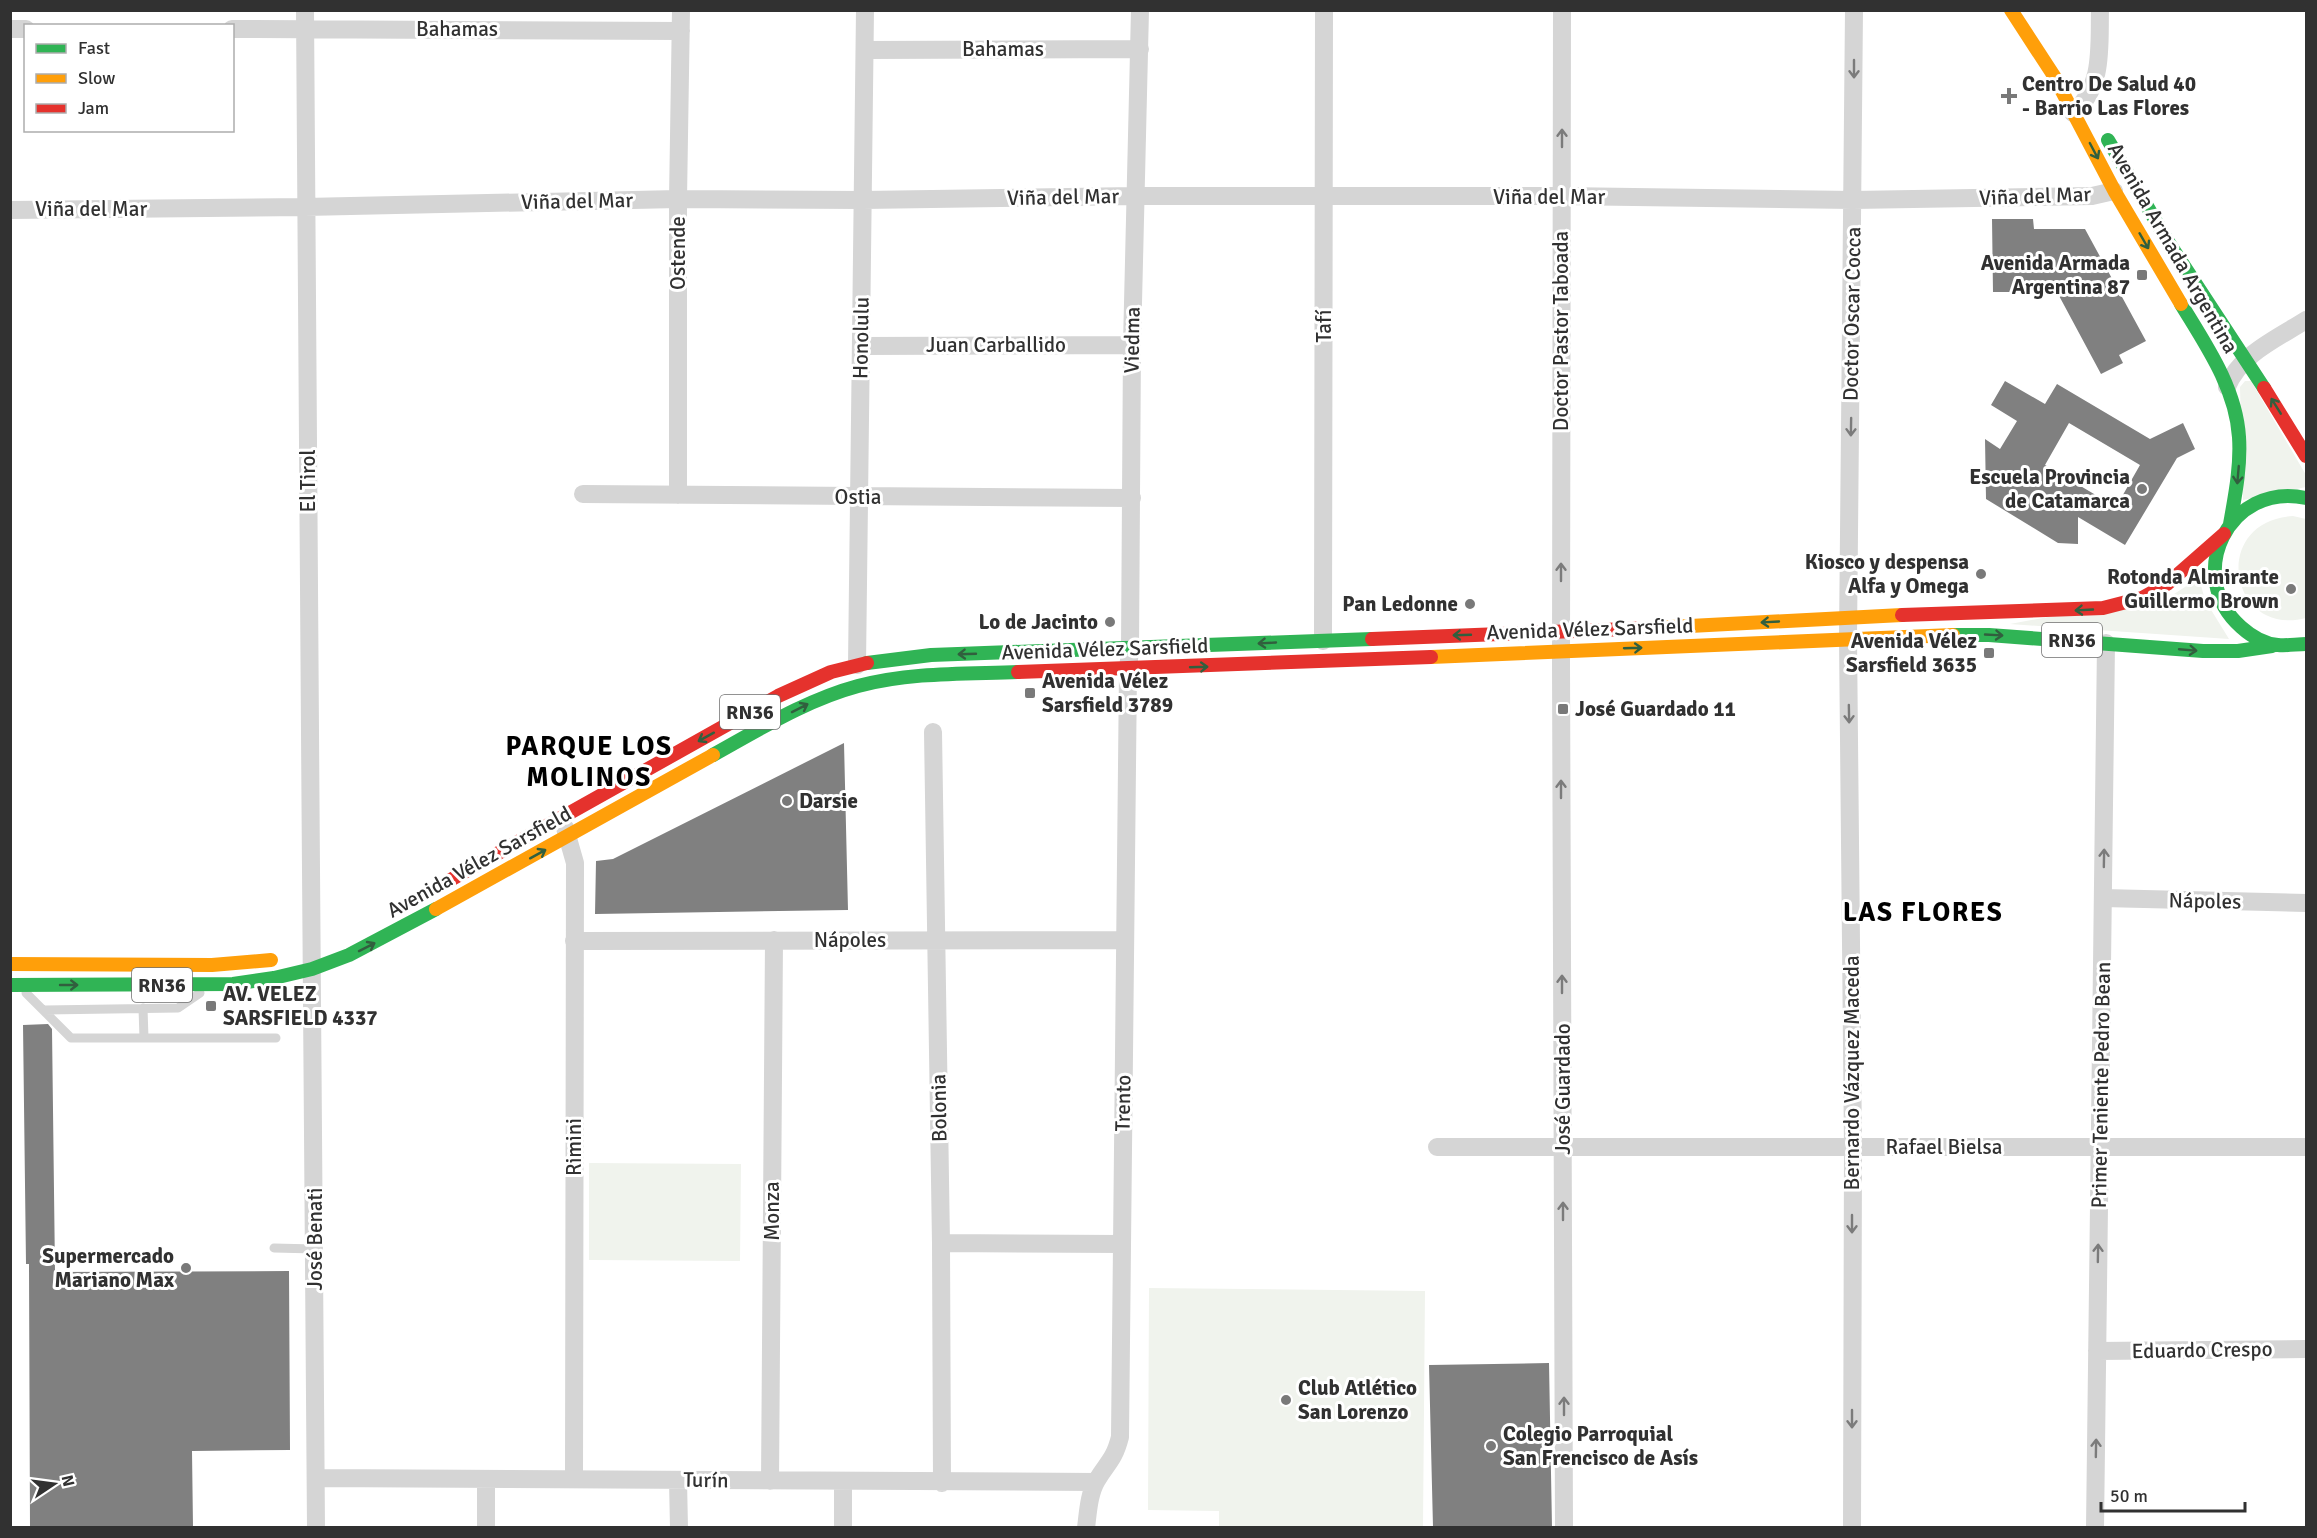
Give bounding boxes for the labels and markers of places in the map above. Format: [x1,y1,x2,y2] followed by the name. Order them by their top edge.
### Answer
[2022,71,2196,121] place label: Centro De Salud 40 - Barrio Las Flores
[2000,87,2018,105] marker: Centro De Salud 40 - Barrio Las Flores
[1981,250,2130,300] place label: Avenida Armada Argentina 87
[2135,268,2149,282] marker: Avenida Armada Argentina 87
[1969,464,2130,514] place label: Escuela Provincia de Catamarca
[2135,482,2149,496] marker: Escuela Provincia de Catamarca
[1805,549,1969,599] place label: Kiosco y despensa Alfa y Omega
[2107,564,2279,614] place label: Rotonda Almirante Guillermo Brown
[1974,567,1988,581] marker: Kiosco y despensa Alfa y Omega
[2284,582,2298,596] marker: Rotonda Almirante Guillermo Brown
[1342,591,1458,617] place label: Pan Ledonne
[1463,597,1477,611] marker: Pan Ledonne
[979,609,1098,635] place label: Lo de Jacinto
[1103,615,1117,629] marker: Lo de Jacinto
[1846,628,1977,678] place label: Avenida Vélez Sarsfield 3635
[1982,646,1996,660] marker: Avenida Vélez Sarsfield 3635
[1042,668,1173,718] place label: Avenida Vélez Sarsfield 3789
[1023,686,1037,700] marker: Avenida Vélez Sarsfield 3789
[1575,696,1736,722] place label: José Guardado 11
[1556,702,1570,716] marker: José Guardado 11
[799,788,858,814] place label: Darsie
[780,794,794,808] marker: Darsie
[223,981,378,1031] place label: AV. VELEZ SARSFIELD 4337
[204,999,218,1013] marker: AV. VELEZ SARSFIELD 4337
[42,1243,175,1293] place label: Supermercado Mariano Max
[179,1261,193,1275] marker: Supermercado Mariano Max
[1298,1375,1417,1425] place label: Club Atlético San Lorenzo
[1279,1393,1293,1407] marker: Club Atlético San Lorenzo
[1503,1421,1698,1471] place label: Colegio Parroquial San Frencisco de Asís
[1484,1439,1498,1453] marker: Colegio Parroquial San Frencisco de Asís

